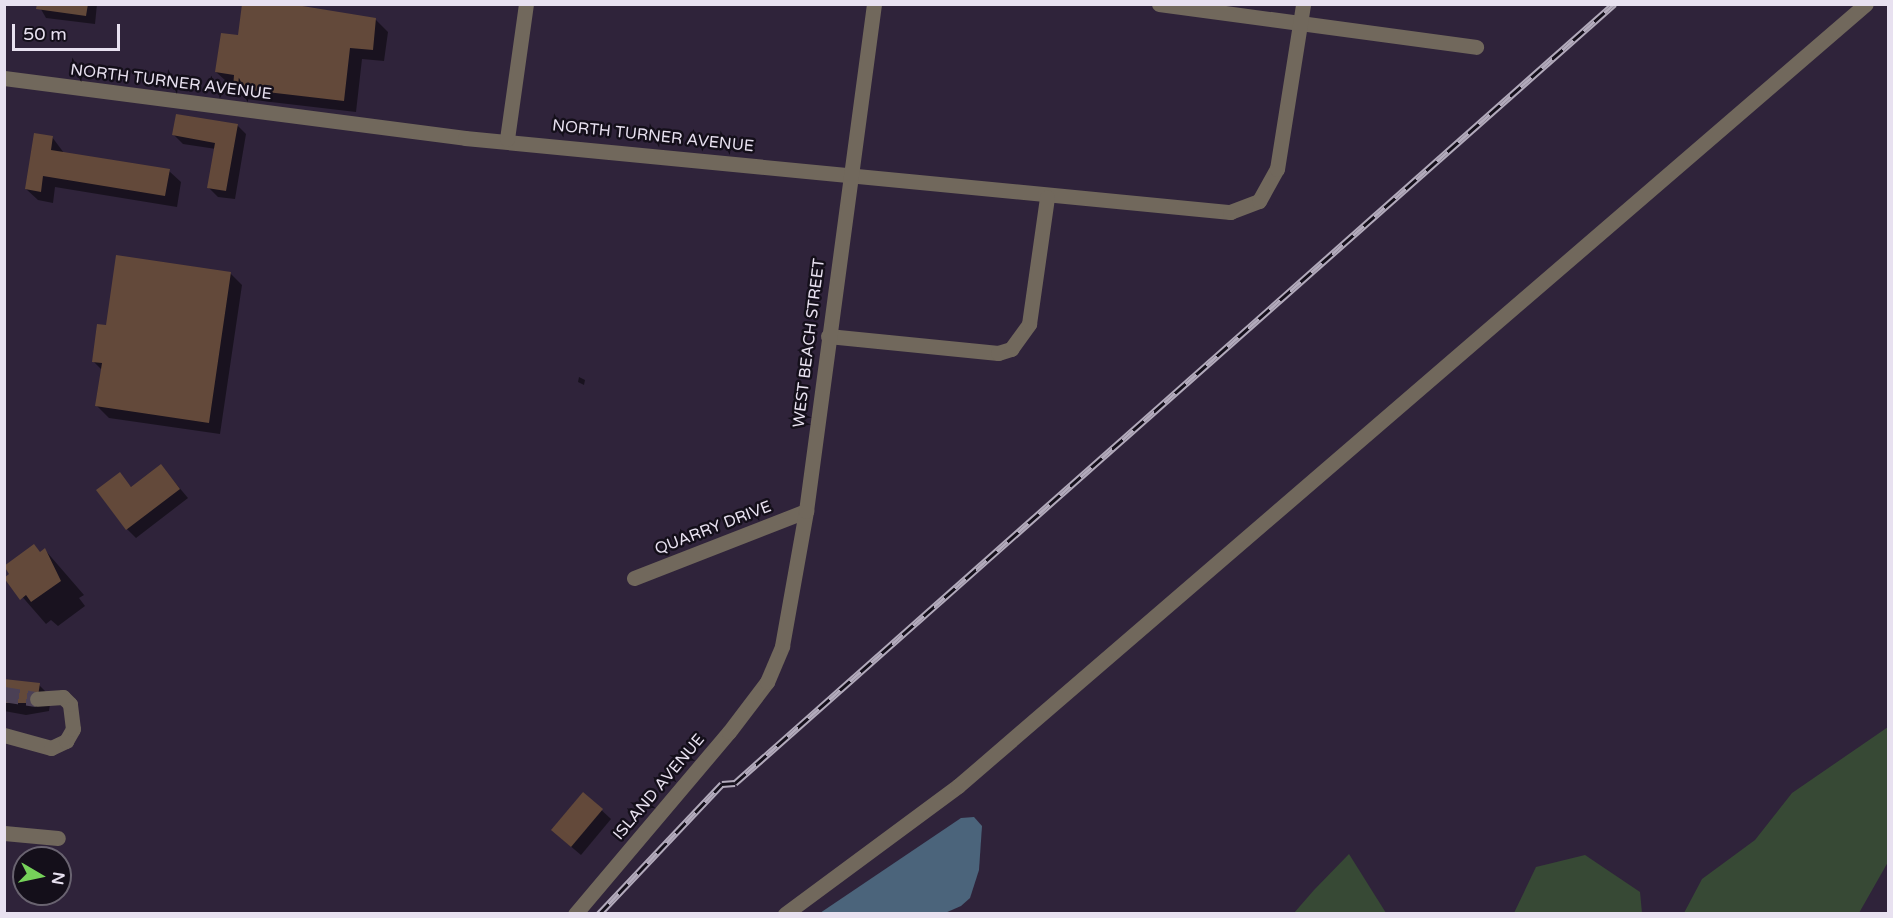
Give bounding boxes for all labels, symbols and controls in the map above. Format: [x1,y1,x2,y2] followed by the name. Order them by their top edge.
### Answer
[15,12,123,50] scale bar
[23,23,67,45] text: 50 m
[69,60,273,104] street label: NORTH TURNER AVENUE
[551,116,755,156] street label: NORTH TURNER AVENUE
[789,257,829,429] street label: WEST BEACH STREET
[652,497,774,559] street label: QUARRY DRIVE
[609,730,709,844] street label: ISLAND AVENUE
[12,846,72,906] north arrow
[47,871,69,886] text: N

